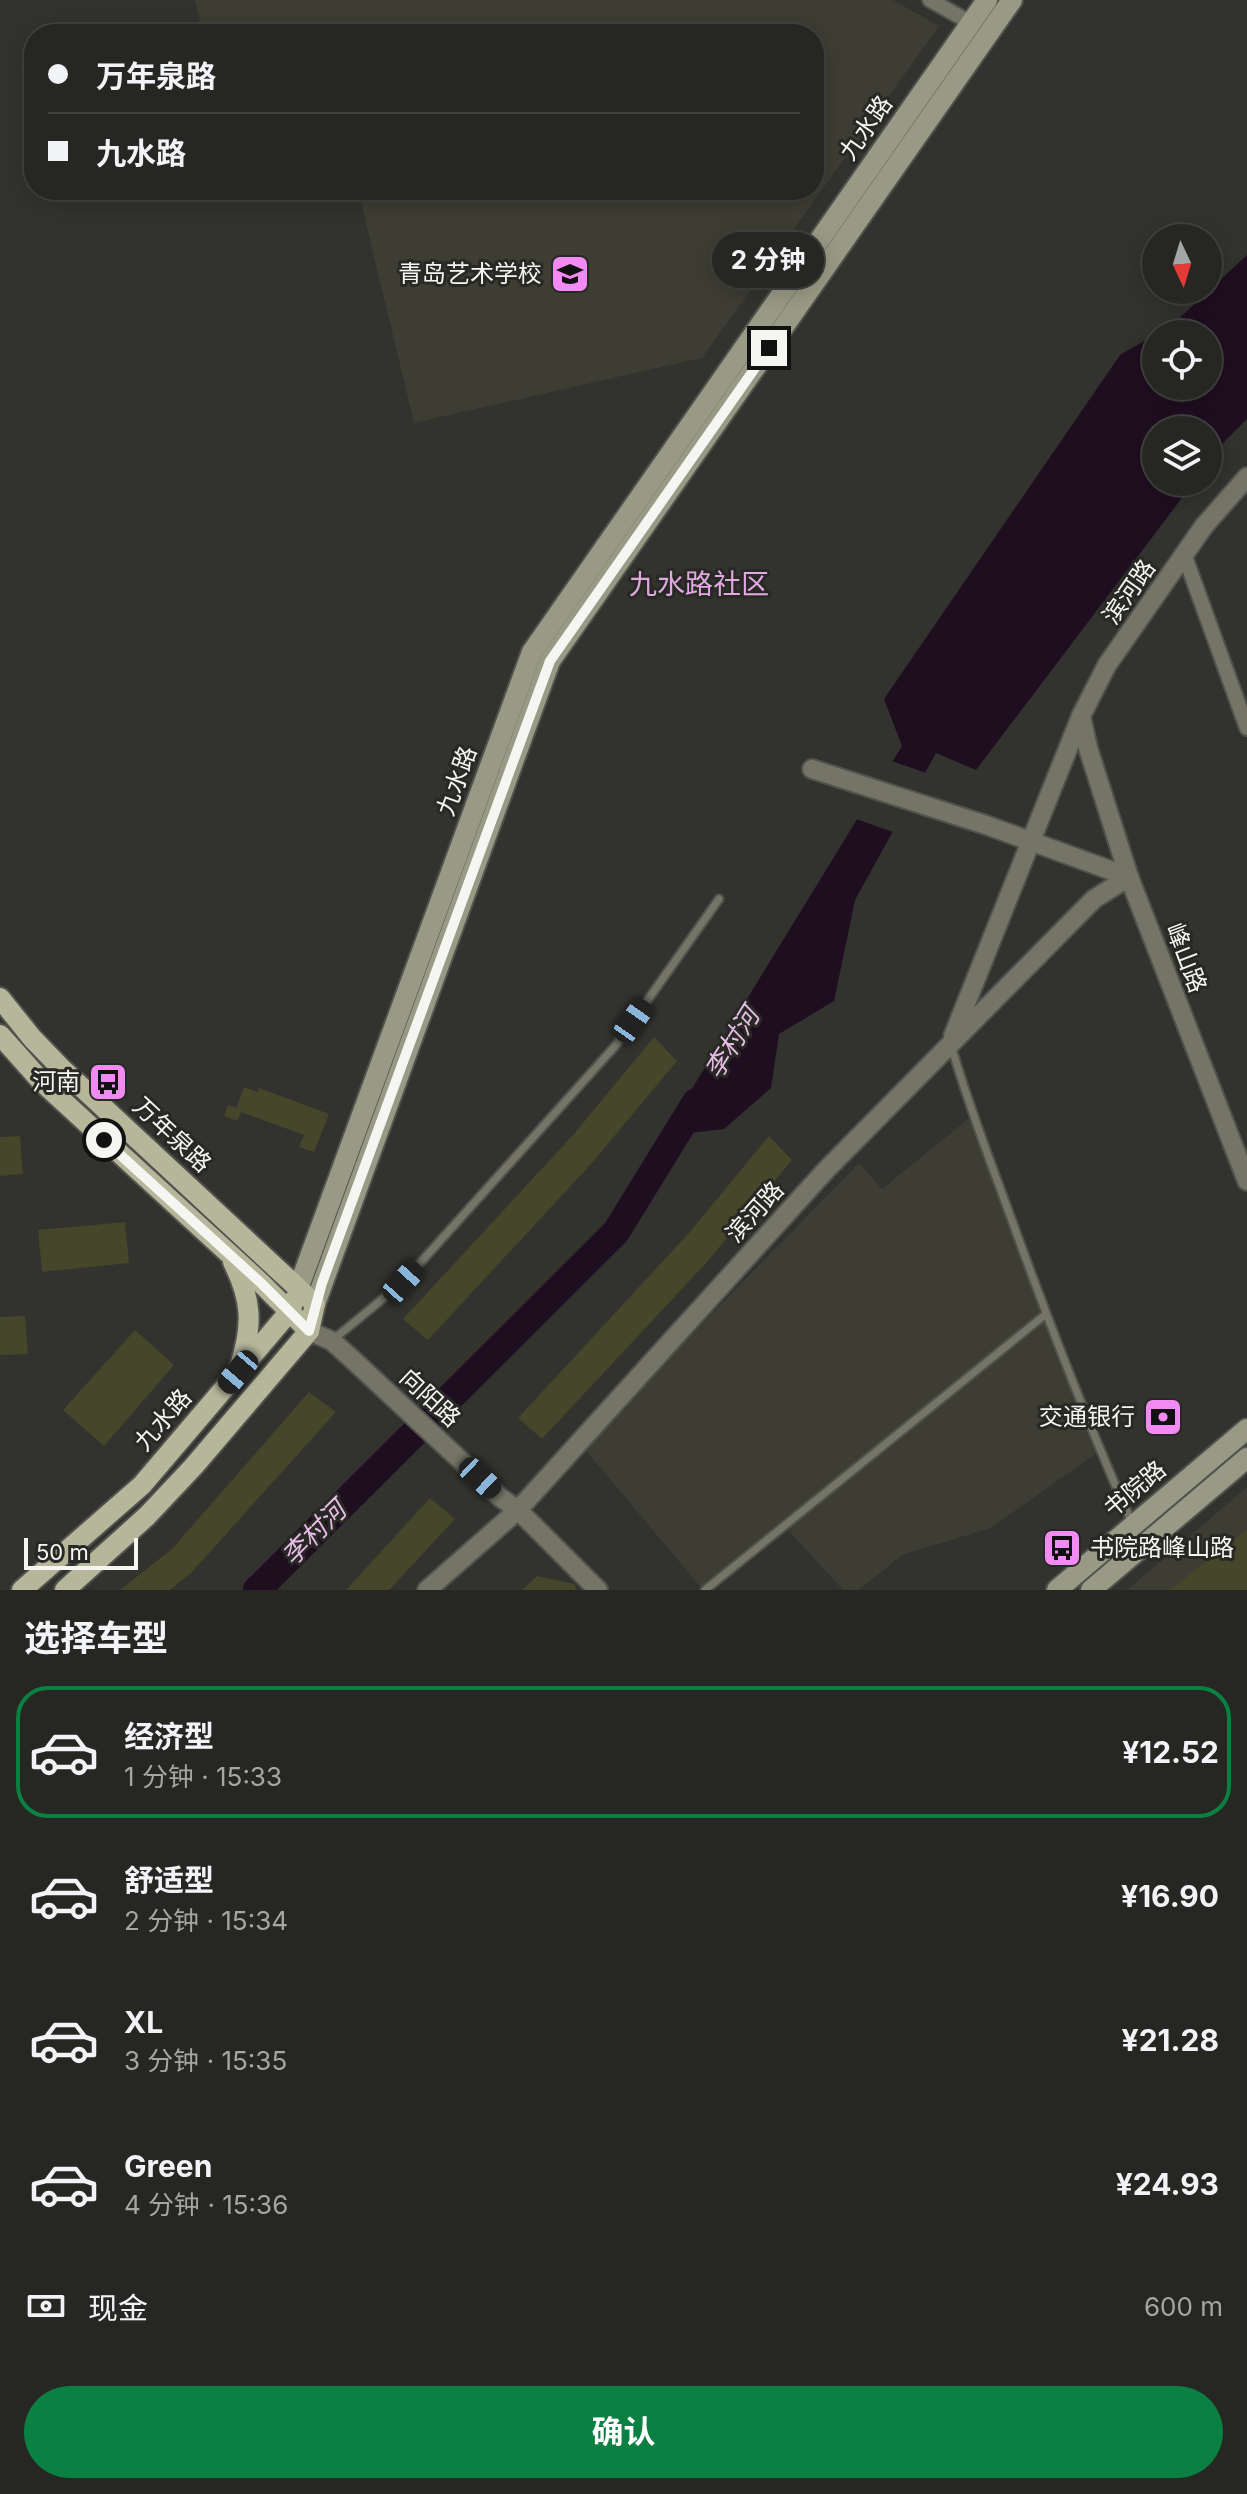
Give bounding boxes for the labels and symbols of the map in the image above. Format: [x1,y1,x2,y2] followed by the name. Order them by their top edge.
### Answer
[833,90,898,166] street label: 九水路
[1142,224,1222,304] north arrow
[713,232,825,288] callout: 2 分钟
[549,253,591,295] school or university icon: 青岛艺术学校
[398,259,542,288] place label: 青岛艺术学校
[751,330,787,366] route end
[1096,554,1161,630] street label: 滨河路
[629,567,769,601] district label: 九水路社区
[431,742,482,820] street label: 九水路
[1160,919,1213,997] street label: 峰山路
[609,994,657,1048] car
[698,997,768,1084] water label: 李村河
[87,1061,129,1103] bus stop icon: 河南
[32,1067,80,1096] place label: 河南
[127,1091,217,1178] street label: 万年泉路
[86,1122,122,1158] route start
[720,1175,789,1248] street label: 滨河路
[378,1256,428,1308] car
[213,1346,263,1398] car
[394,1362,467,1433] street label: 向阳路
[128,1383,197,1456] street label: 九水路
[1142,1396,1184,1438] bank icon: 交通银行
[1039,1402,1135,1431] place label: 交通银行
[454,1453,506,1503] car
[1098,1454,1172,1523] street label: 书院路
[275,1491,356,1571] water label: 李村河
[1041,1527,1083,1569] bus stop icon: 书院路峰山路
[1090,1533,1234,1562] place label: 书院路峰山路
[24,1534,138,1570] scale bar

